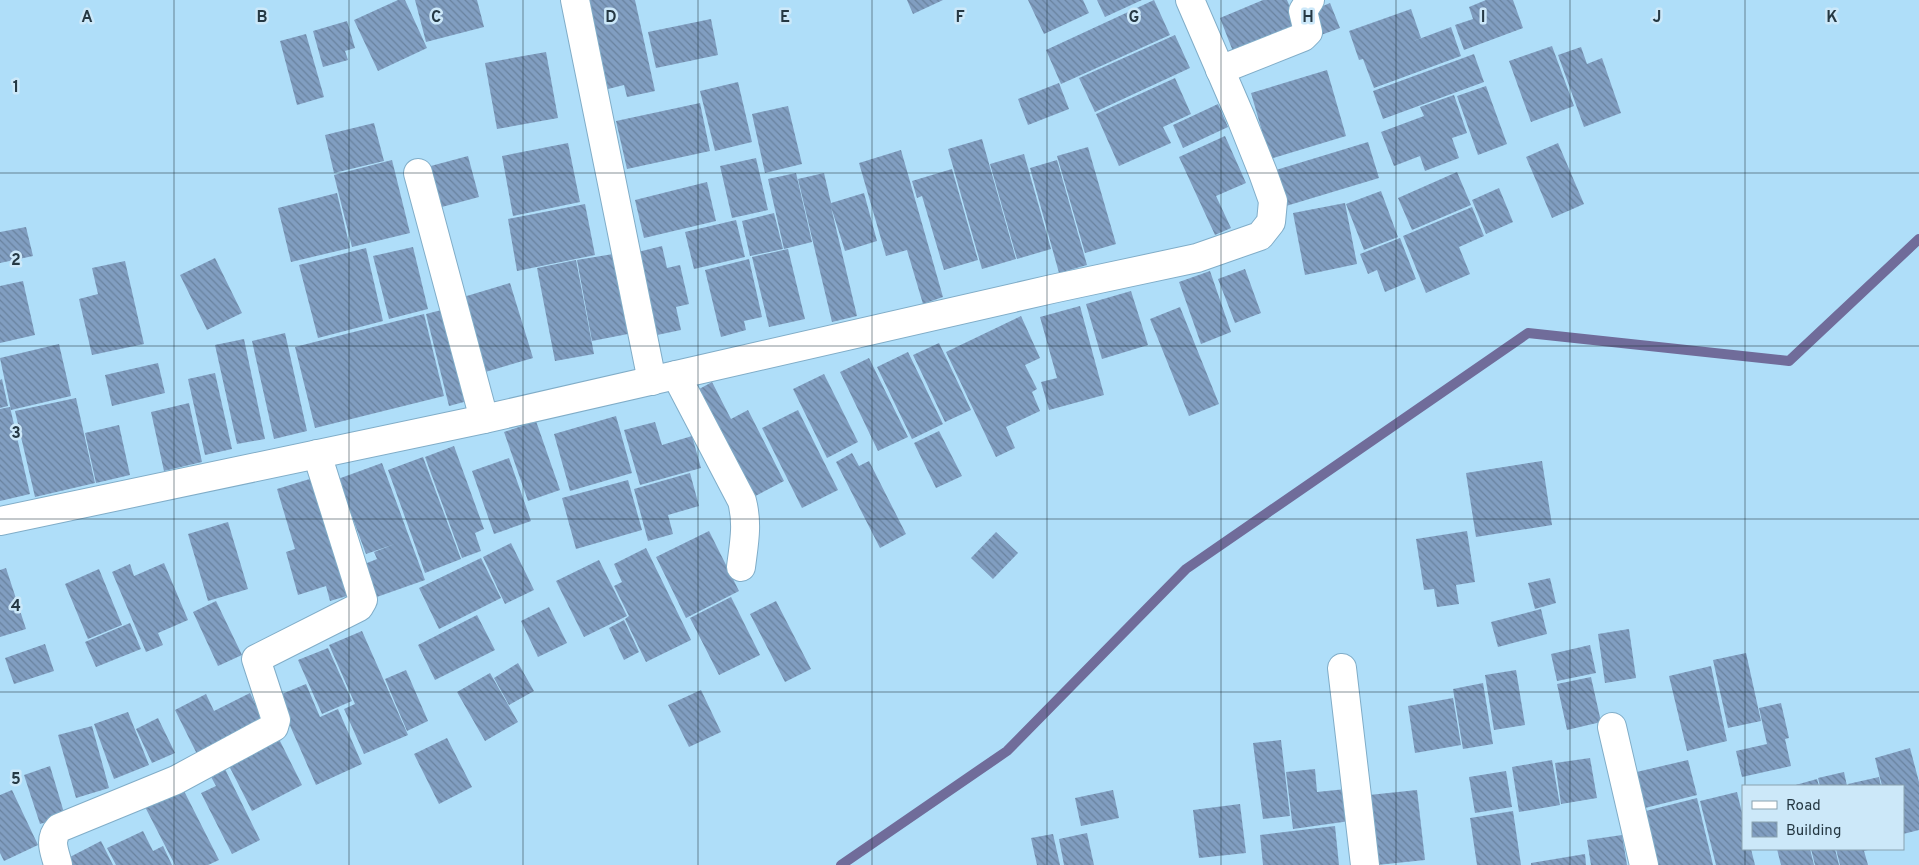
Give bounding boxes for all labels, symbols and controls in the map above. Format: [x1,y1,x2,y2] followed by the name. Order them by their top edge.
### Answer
[81,8,93,28] text: A
[256,8,268,28] text: B
[431,8,441,28] text: C
[605,8,617,28] text: D
[780,8,790,28] text: E
[955,8,965,28] text: F
[1129,8,1139,28] text: G
[1302,8,1314,28] text: H
[1481,8,1485,28] text: I
[1653,8,1661,28] text: J
[1826,8,1838,28] text: K
[13,78,19,98] text: 1
[11,251,21,271] text: 2
[11,424,21,444] text: 3
[11,597,21,617] text: 4
[11,770,21,790] text: 5
[1742,785,1904,850] legend
[1786,797,1821,816] text: Road
[1786,822,1841,841] text: Building

